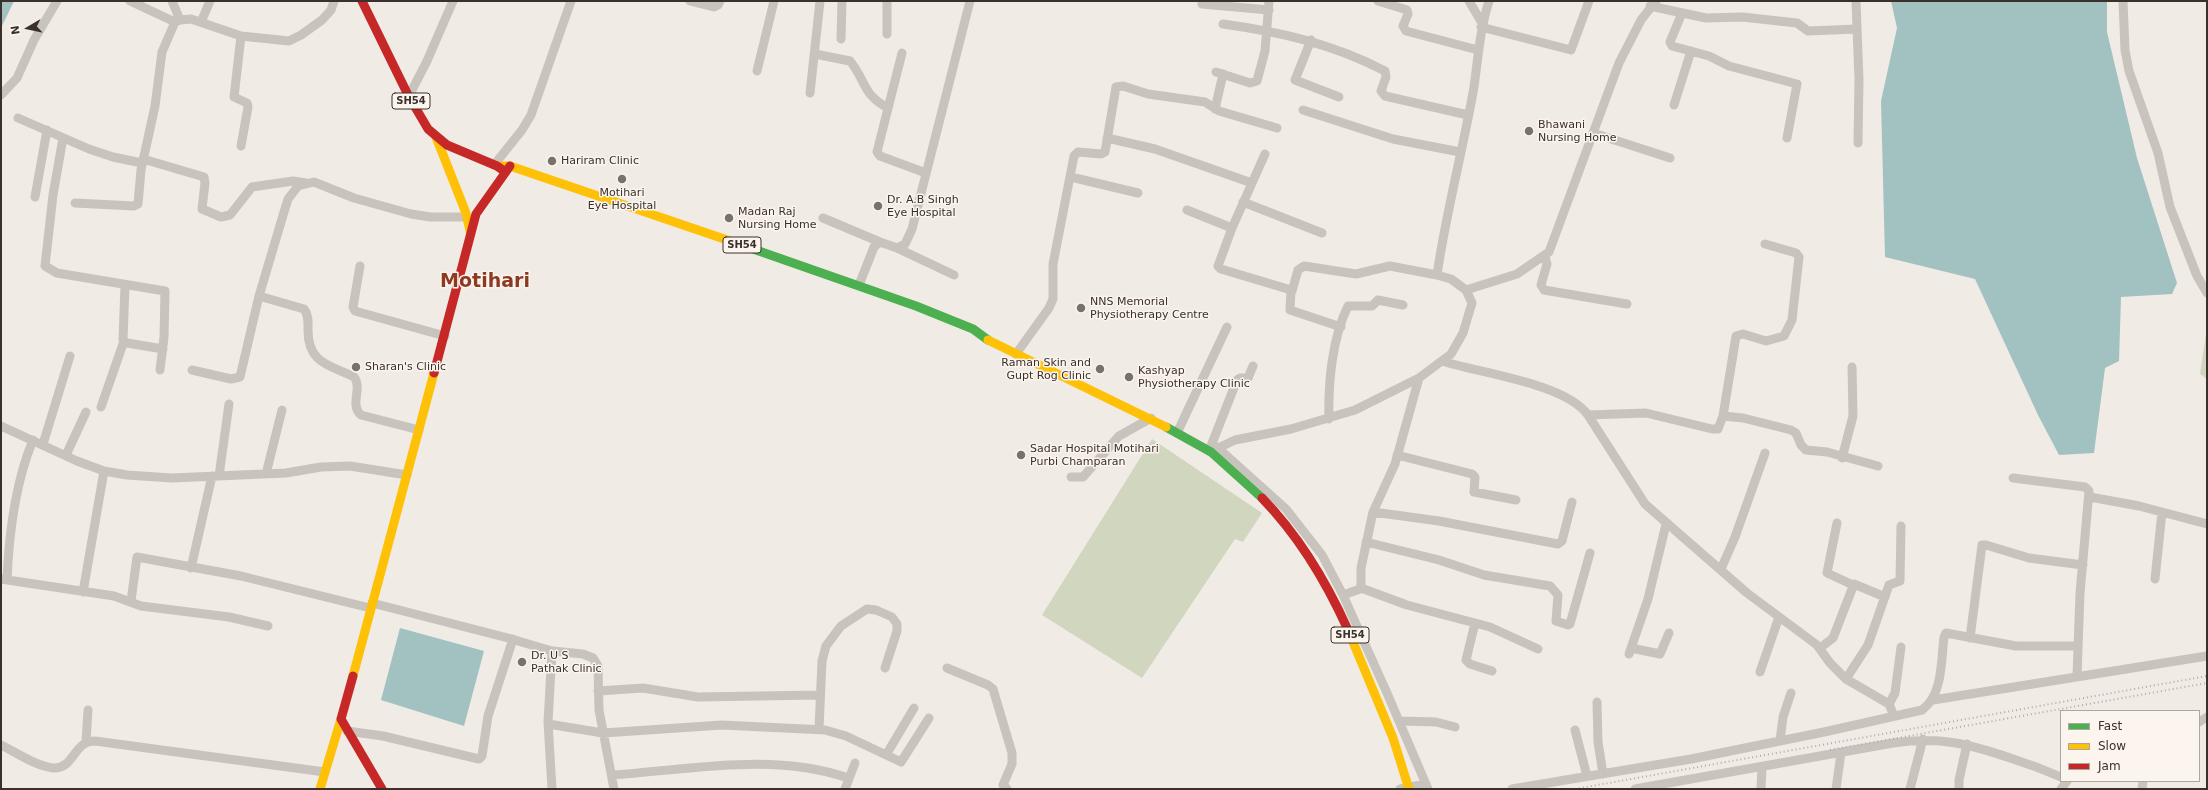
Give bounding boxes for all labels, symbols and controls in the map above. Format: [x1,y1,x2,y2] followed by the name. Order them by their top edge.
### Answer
[8,8,48,48] north arrow
[9,24,23,36] text: N
[392,93,430,109] road number: SH54
[1538,118,1616,144] place label: Bhawani Nursing Home
[1523,125,1535,137] marker: Bhawani Nursing Home
[561,154,639,168] place label: Hariram Clinic
[546,155,558,167] marker: Hariram Clinic
[616,173,628,185] marker: Motihari Eye Hospital
[588,186,656,212] place label: Motihari Eye Hospital
[887,193,959,219] place label: Dr. A.B Singh Eye Hospital
[872,200,884,212] marker: Dr. A.B Singh Eye Hospital
[738,205,816,231] place label: Madan Raj Nursing Home
[723,212,735,224] marker: Madan Raj Nursing Home
[723,237,761,253] road number: SH54
[440,271,530,293] district label: Motihari
[1090,295,1209,321] place label: NNS Memorial Physiotherapy Centre
[1075,302,1087,314] marker: NNS Memorial Physiotherapy Centre
[1001,356,1091,382] place label: Raman Skin and Gupt Rog Clinic
[365,360,446,374] place label: Sharan's Clinic
[350,361,362,373] marker: Sharan's Clinic
[1094,363,1106,375] marker: Raman Skin and Gupt Rog Clinic
[1138,364,1250,390] place label: Kashyap Physiotherapy Clinic
[1123,371,1135,383] marker: Kashyap Physiotherapy Clinic
[1030,442,1159,468] place label: Sadar Hospital Motihari Purbi Champaran
[1015,449,1027,461] marker: Sadar Hospital Motihari Purbi Champaran
[1331,627,1369,643] road number: SH54
[531,649,602,675] place label: Dr. U S Pathak Clinic
[516,656,528,668] marker: Dr. U S Pathak Clinic
[2060,710,2200,782] legend
[2098,719,2122,733] text: Fast
[2098,739,2126,753] text: Slow
[2098,759,2121,773] text: Jam

